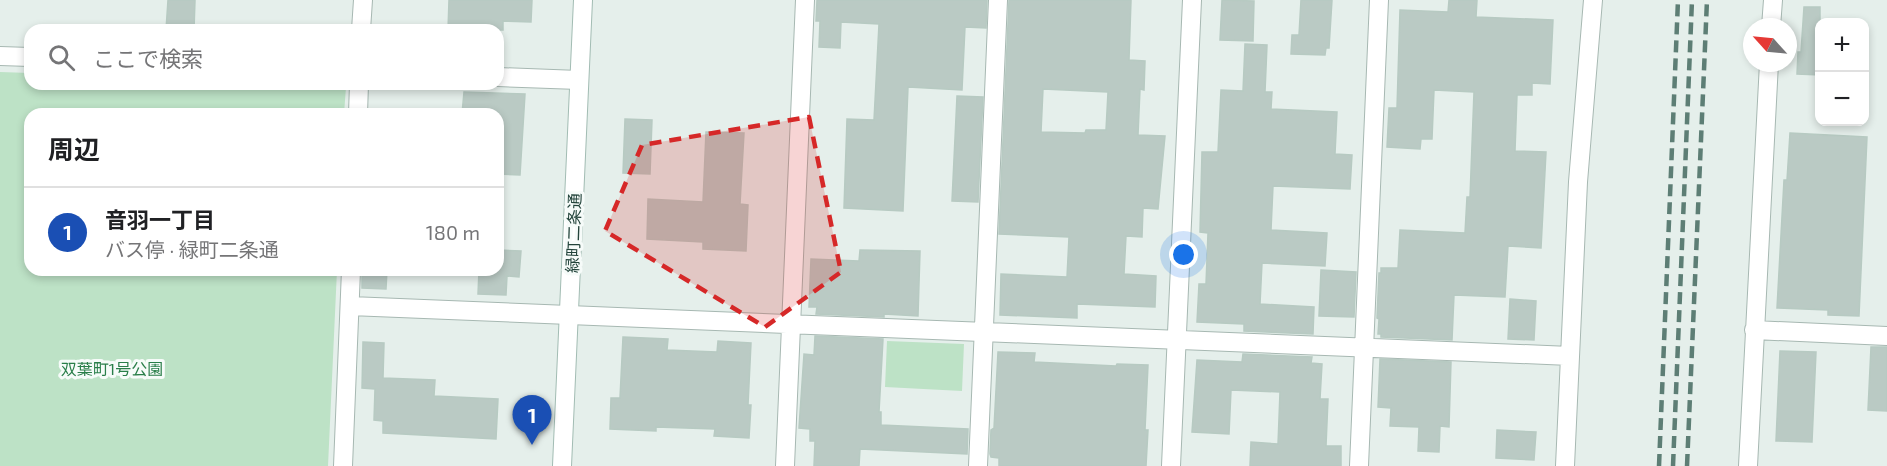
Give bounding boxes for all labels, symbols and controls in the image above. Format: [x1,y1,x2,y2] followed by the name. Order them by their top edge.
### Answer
[1743,18,1797,72] north arrow
[1815,18,1869,126] map controls
[1815,18,1869,72] button: +
[24,24,504,90] search box
[45,41,78,74] icon: search
[93,45,203,71] text: ここで検索
[1815,72,1869,126] button: −
[48,133,100,164] text: 周辺
[562,193,584,273] street label: 緑町二条通
[105,206,215,232] text: 音羽一丁目
[63,220,72,244] text: 1
[426,220,480,244] text: 180 m
[105,237,279,261] text: バス停 · 緑町二条通
[1169,240,1198,269] your location
[61,359,163,378] park label: 双葉町1号公園
[512,396,552,445] pin: 1

